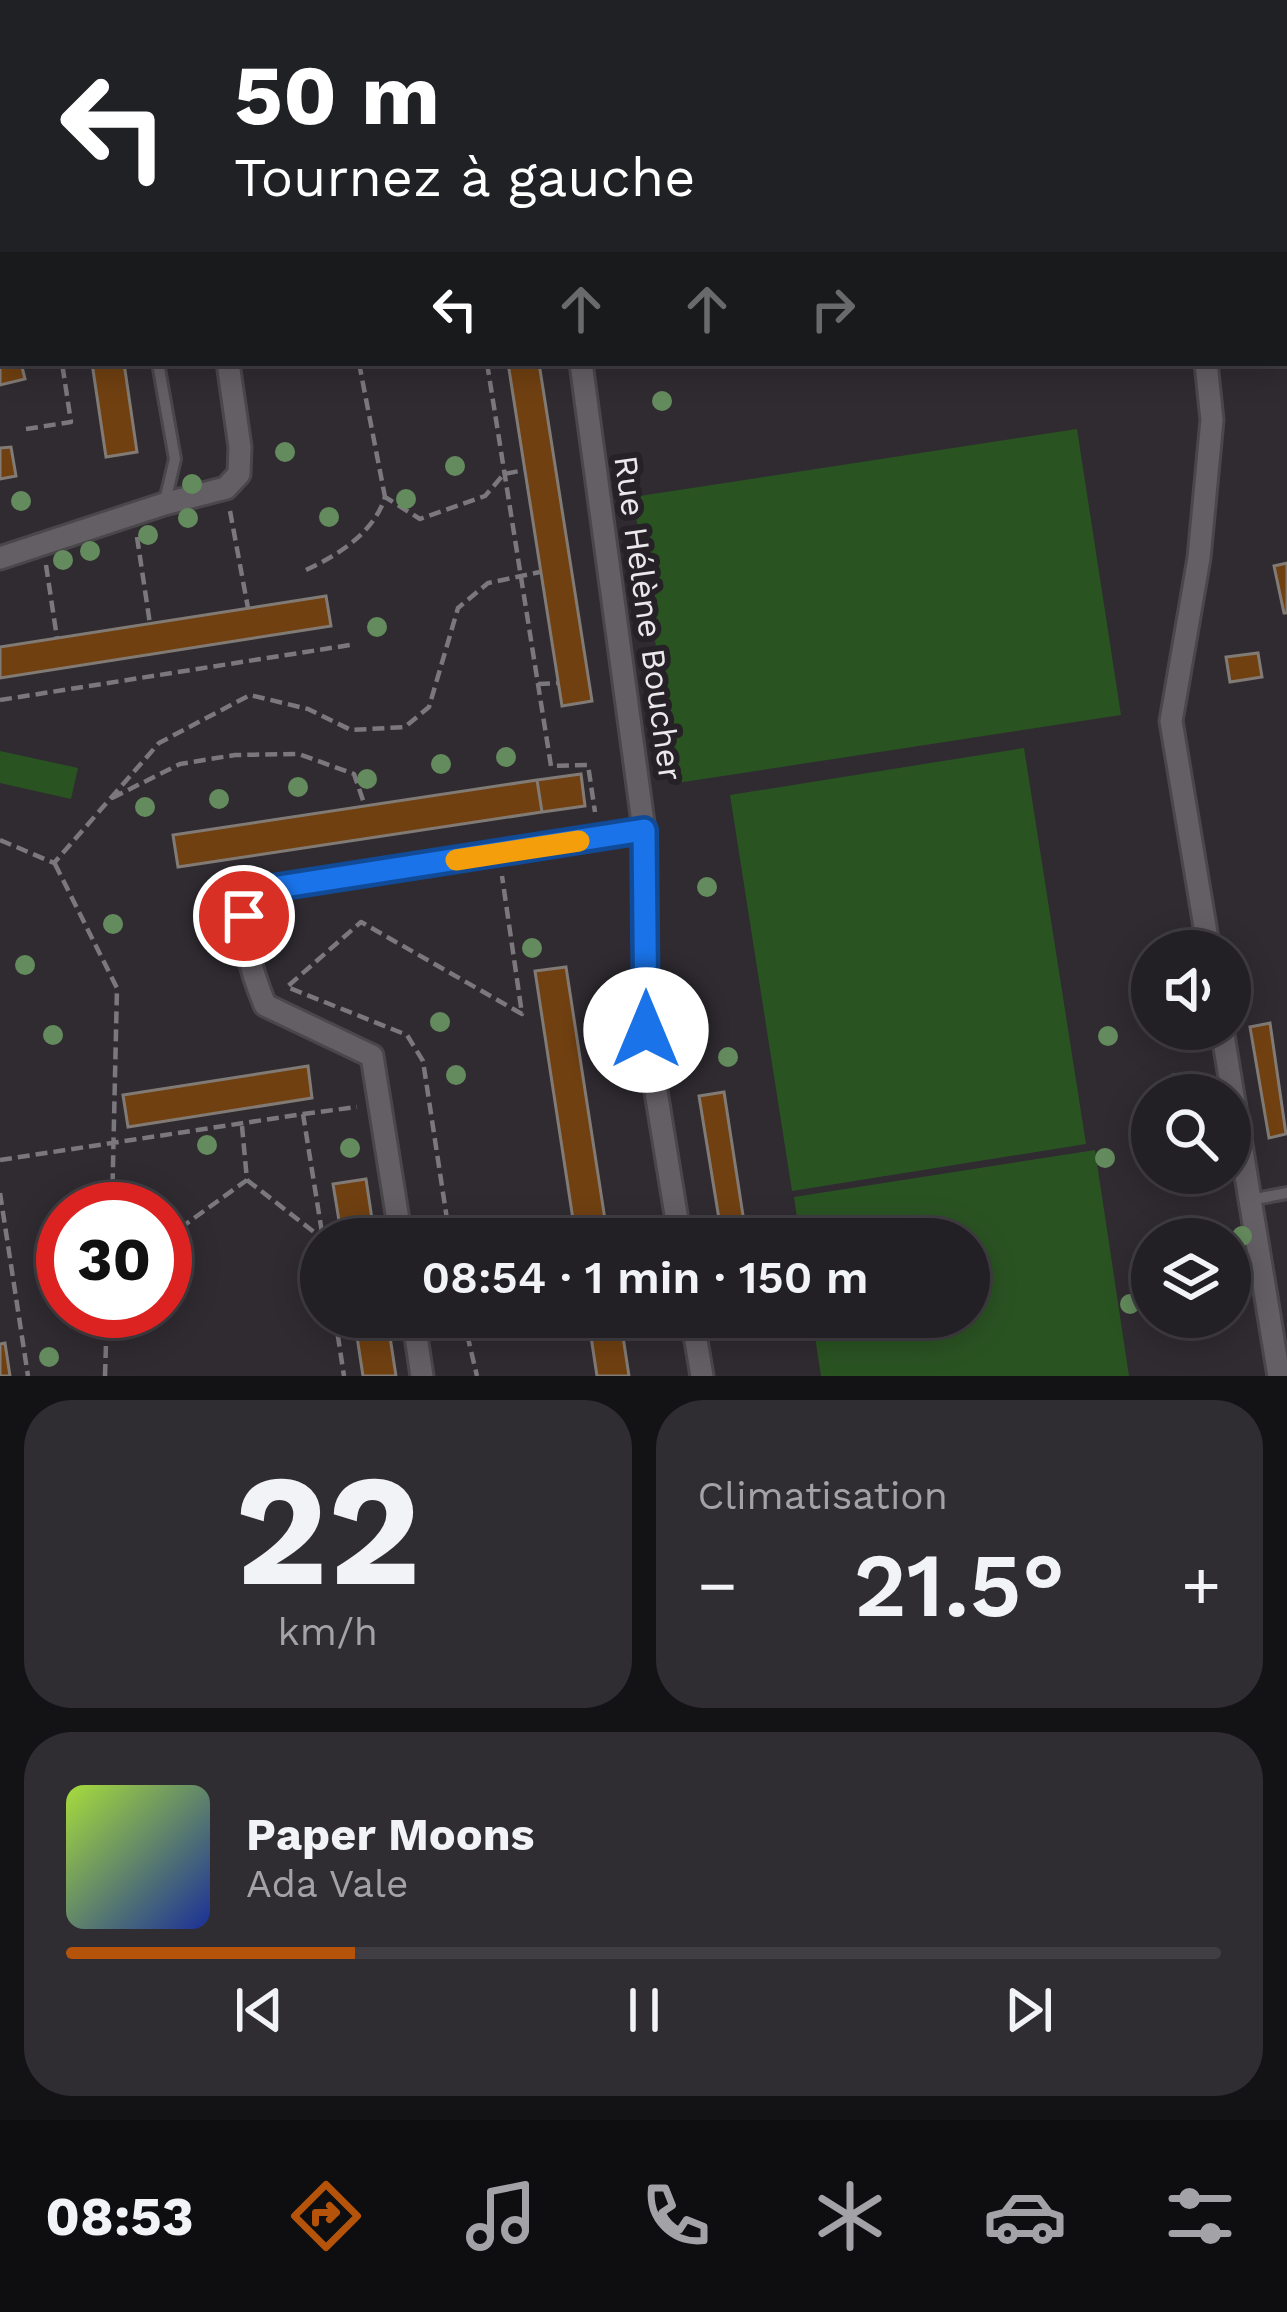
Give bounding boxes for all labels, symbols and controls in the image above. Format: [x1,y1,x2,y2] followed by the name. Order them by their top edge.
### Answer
[234,46,440,144] text: 50 m
[36,48,192,204] icon: left
[234,146,695,209] text: Tournez à gauche
[422,276,488,342] icon: left
[548,276,614,342] icon: ahead
[674,276,740,342] icon: ahead
[800,276,866,342] icon: right
[606,453,691,783] street label: Rue Hélène Boucher
[193,865,295,967] pin
[211,883,277,949] icon: arrive
[1131,930,1251,1338] map controls
[1131,930,1251,1050] button: sound
[583,967,709,1093] position arrow
[1131,1074,1251,1194] button: search
[36,1182,192,1338] speed limit sign: 30
[1131,1218,1251,1338] button: layers
[421,1251,869,1304] text: 08:54 · 1 min · 150 m
[235,1439,421,1622] text: 22
[698,1473,948,1518] text: Climatisation
[853,1532,1065,1638] text: 21.5°
[698,1547,737,1624] text: −
[1181,1547,1221,1624] text: +
[278,1609,378,1654] text: km/h
[246,1808,535,1861] text: Paper Moons
[246,1861,408,1906] text: Ada Vale
[226,1977,292,2043] icon: previous
[611,1977,677,2043] icon: pause
[996,1977,1062,2043] icon: next
[284,2174,368,2258] icon: directions
[459,2174,543,2258] icon: music
[634,2174,718,2258] icon: phone
[808,2174,892,2258] icon: climate
[983,2174,1067,2258] icon: car
[1158,2174,1242,2258] icon: filters
[45,2185,194,2248] text: 08:53

